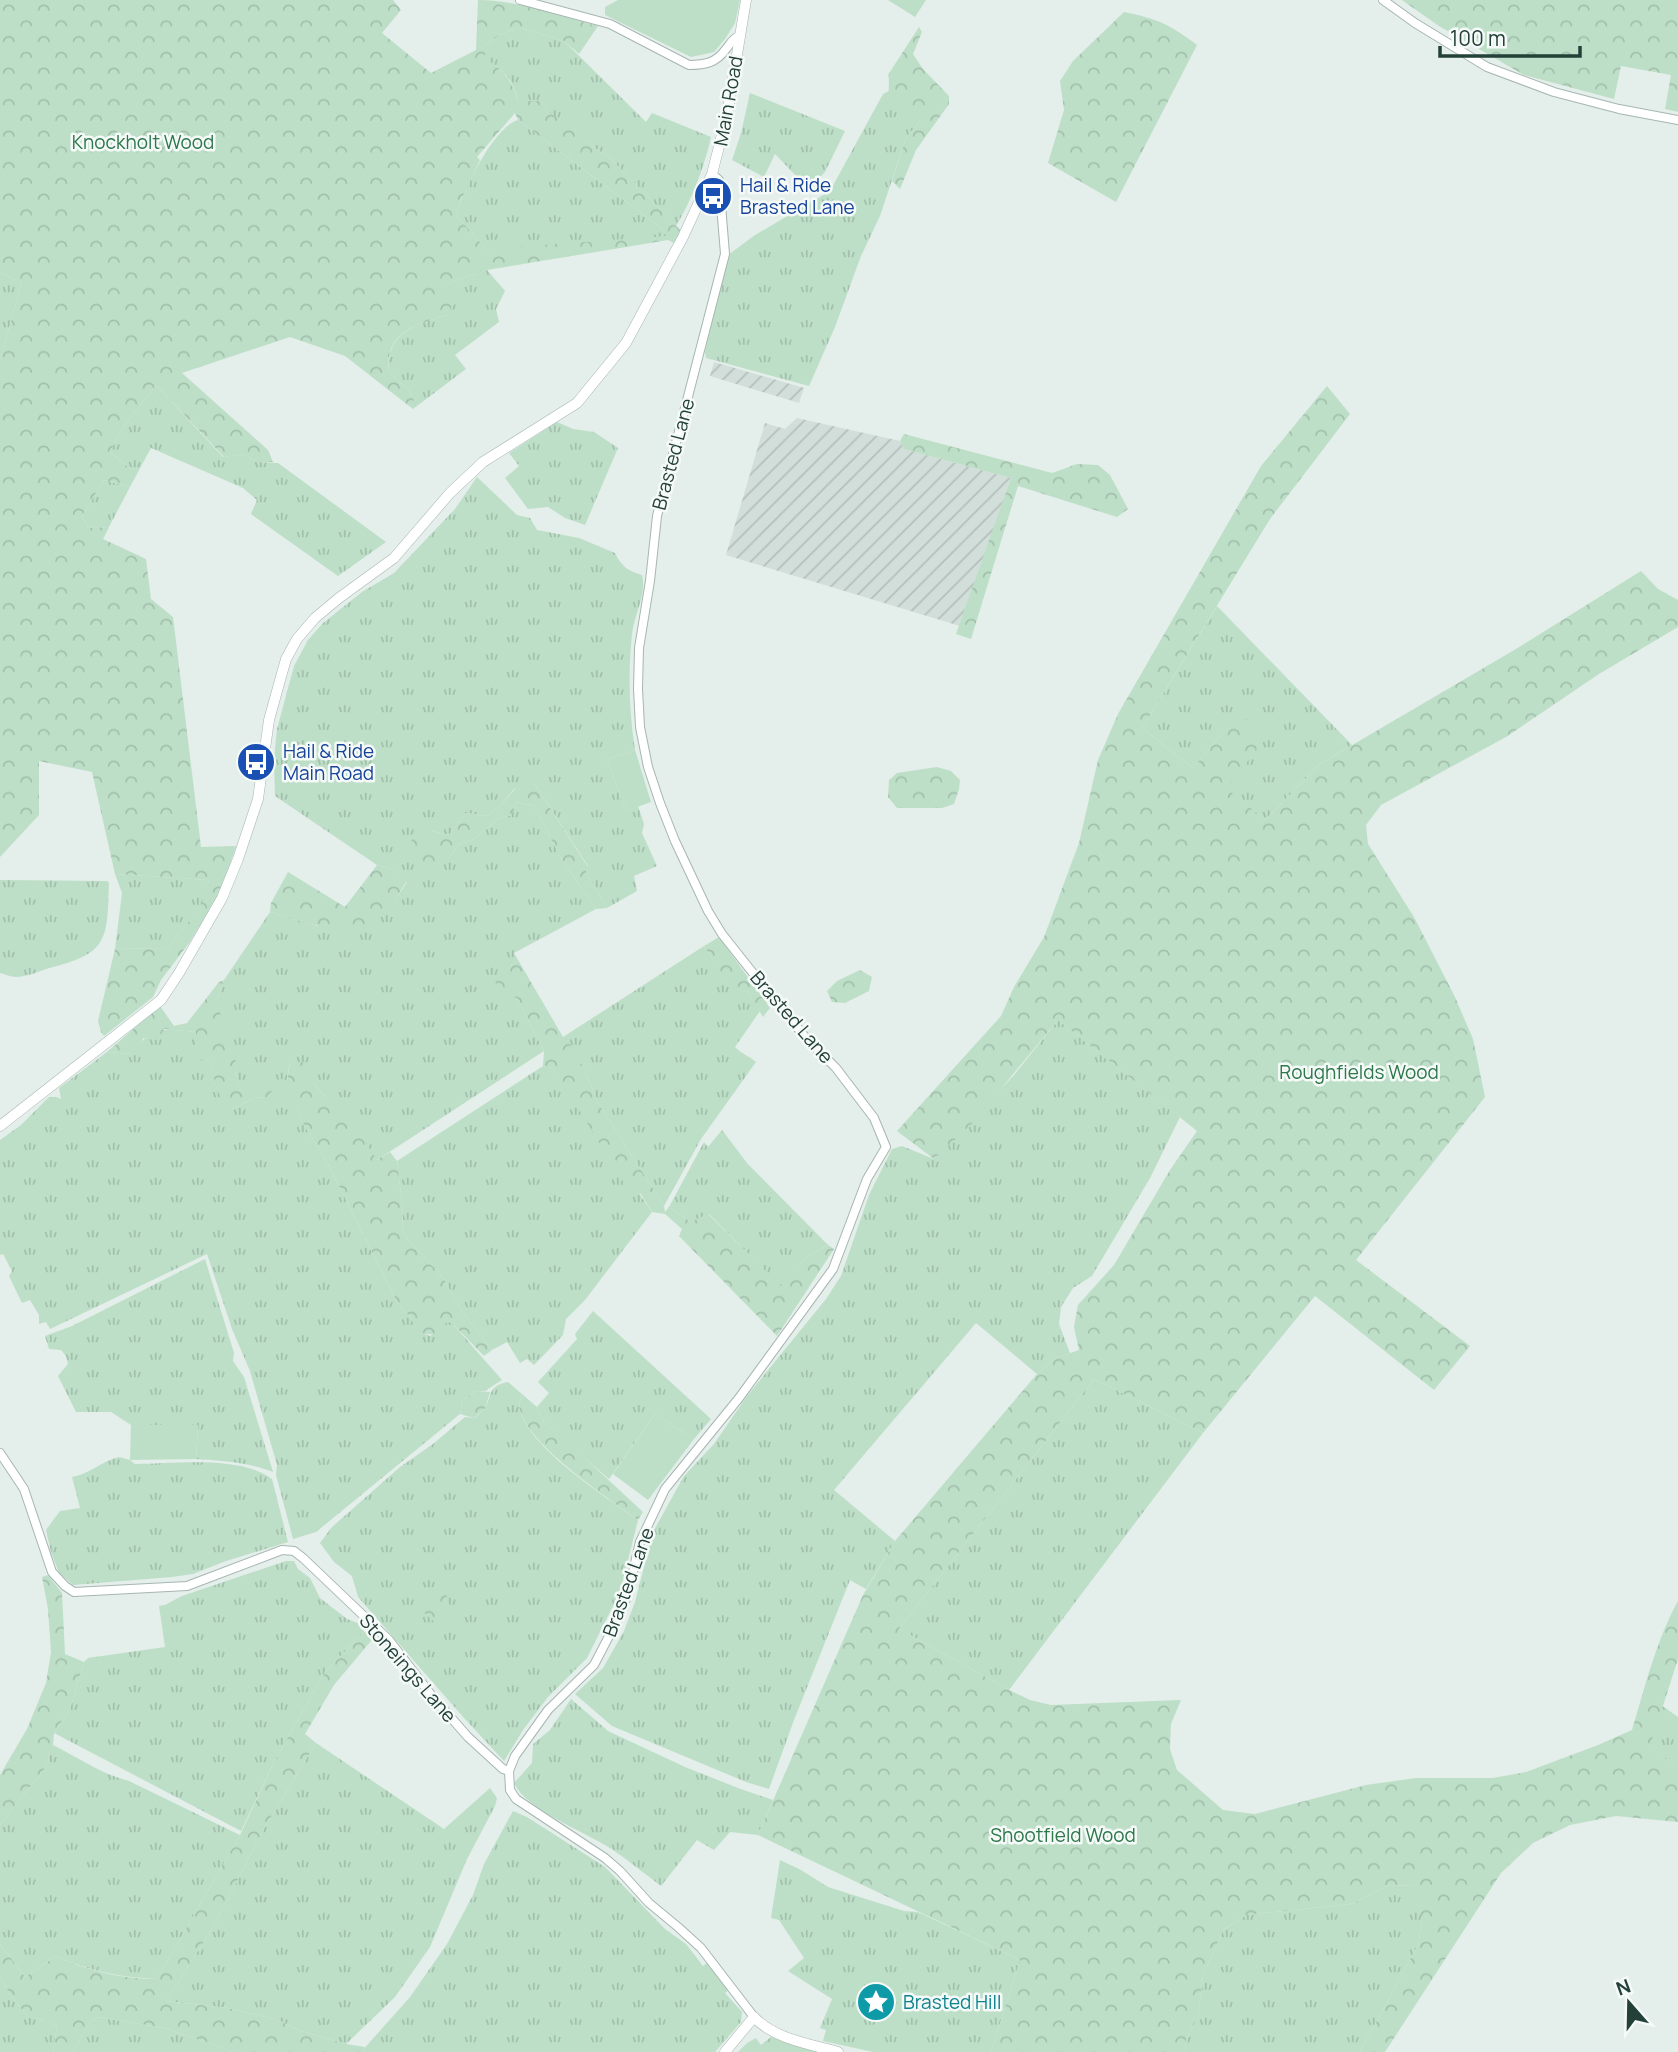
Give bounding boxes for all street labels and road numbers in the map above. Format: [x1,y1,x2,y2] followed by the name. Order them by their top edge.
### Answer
[707,54,749,148] street label: Main Road
[646,395,700,513] street label: Brasted Lane
[745,965,839,1069] street label: Brasted Lane
[596,1524,660,1640] street label: Brasted Lane
[354,1608,462,1728] street label: Stoneings Lane

